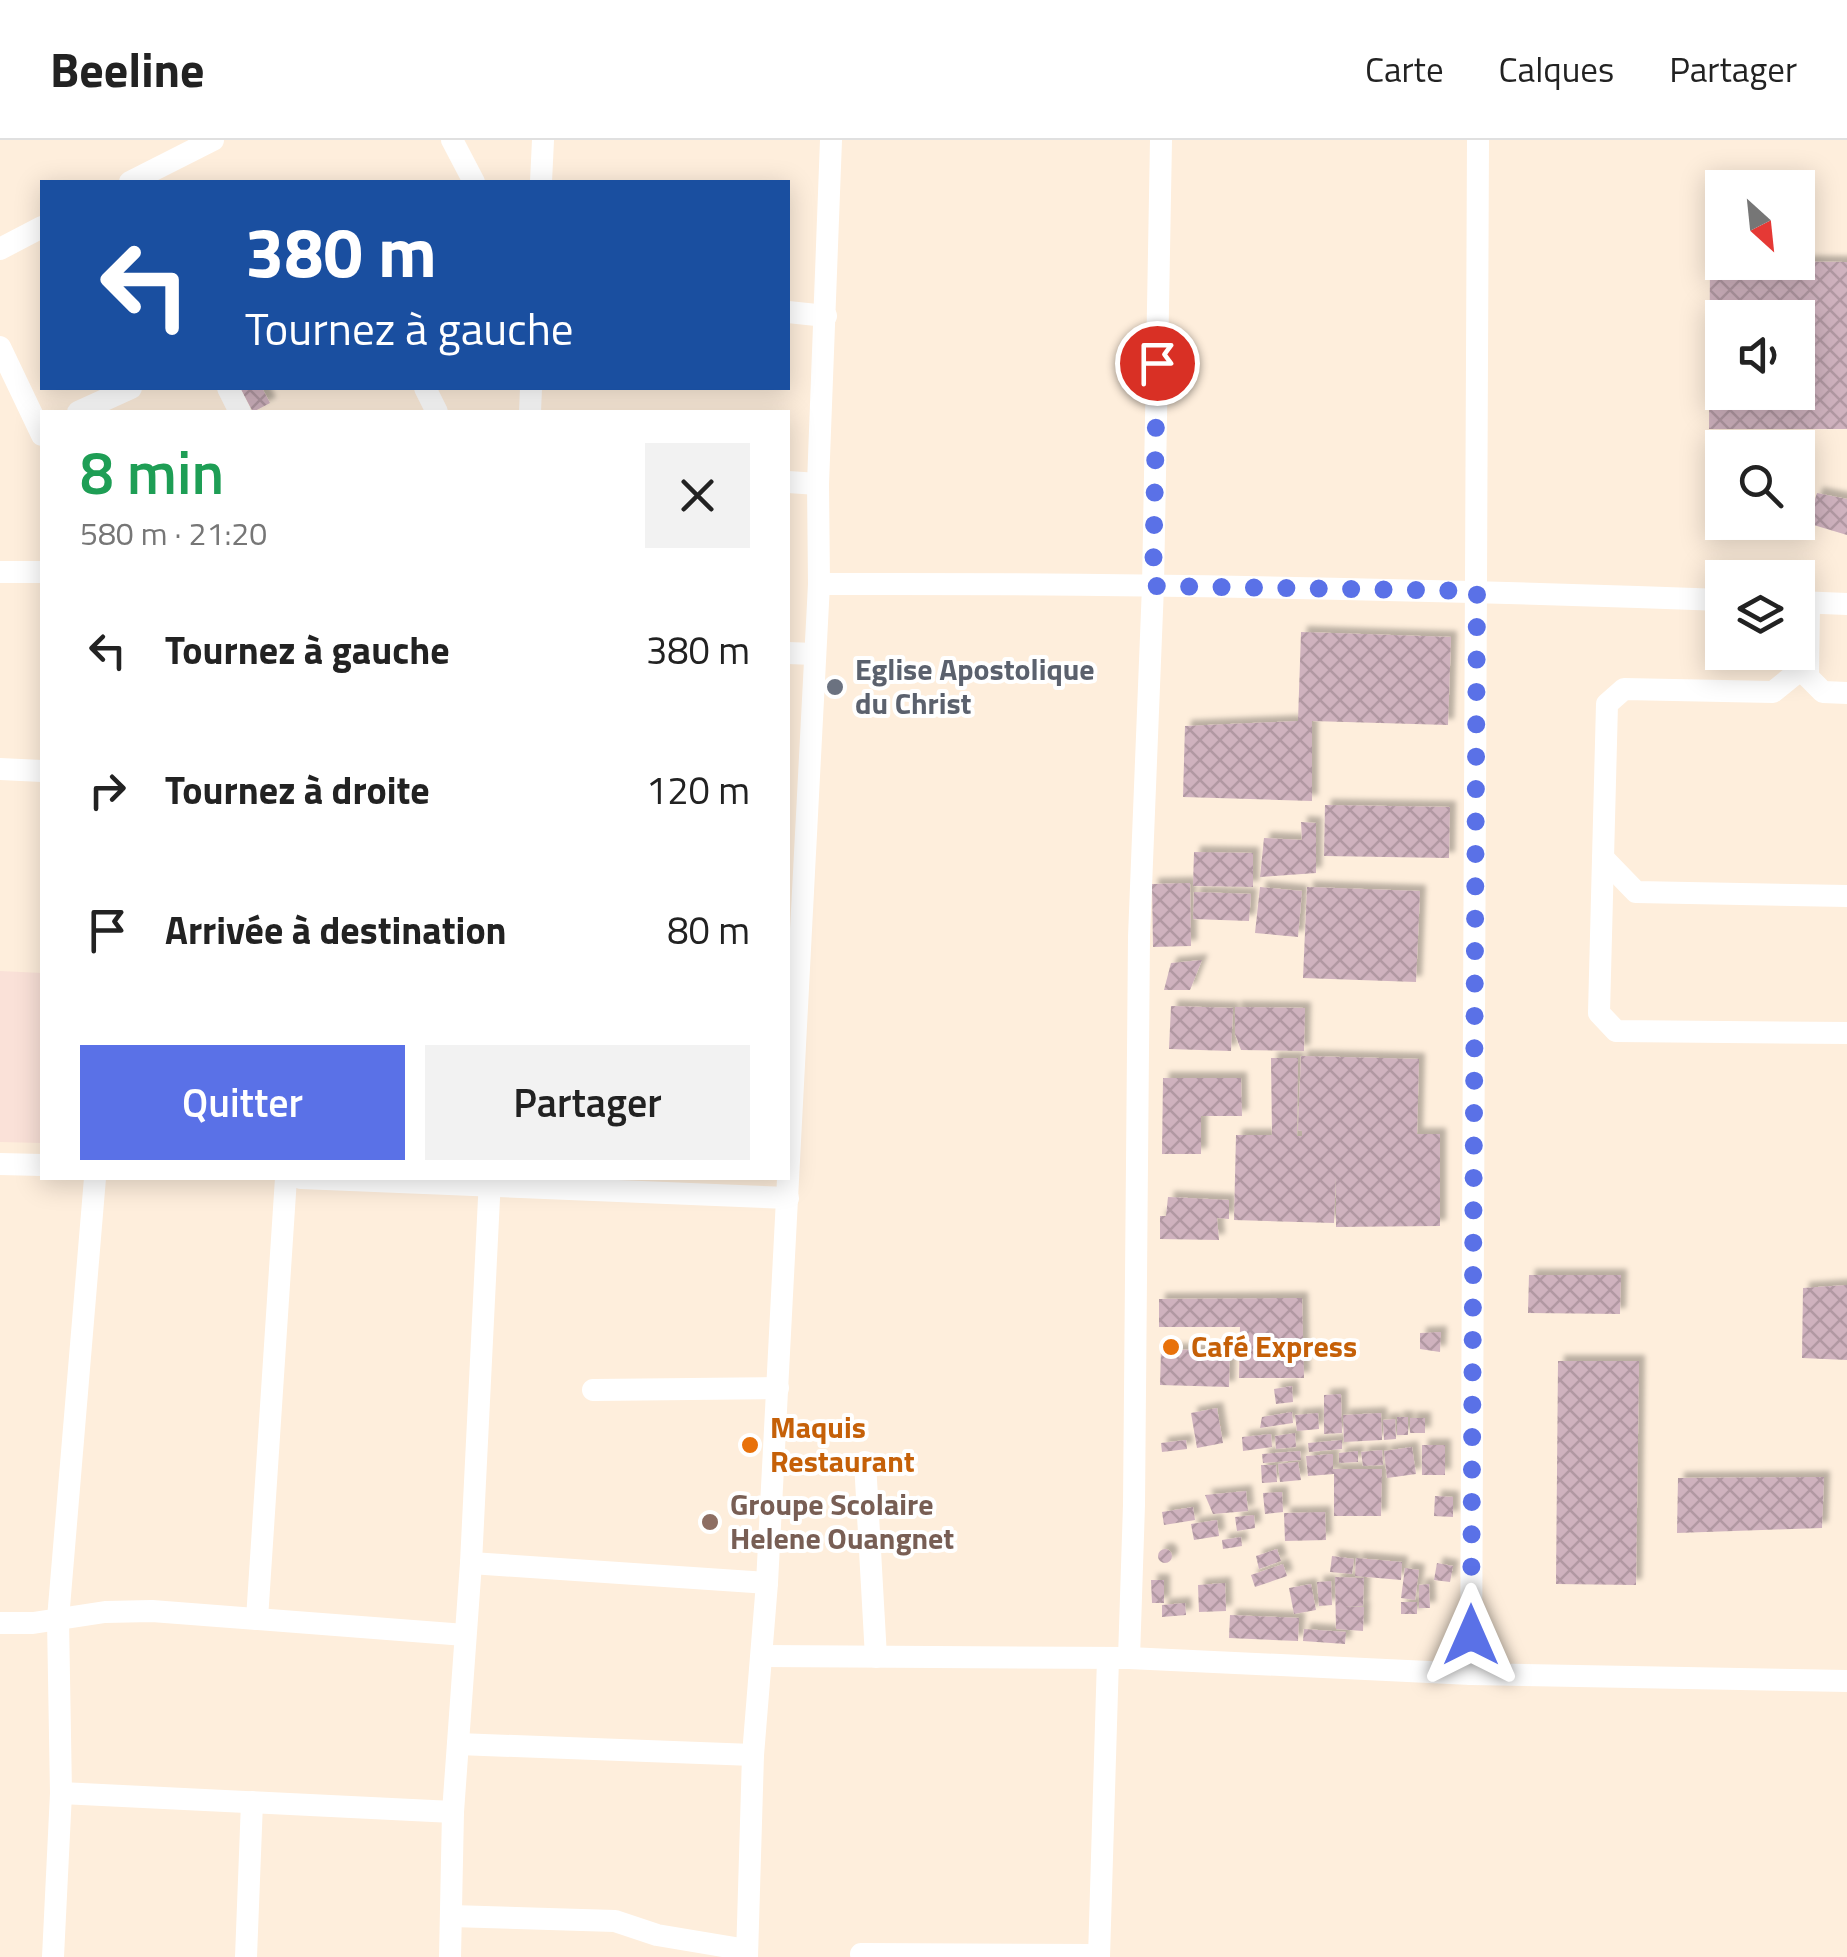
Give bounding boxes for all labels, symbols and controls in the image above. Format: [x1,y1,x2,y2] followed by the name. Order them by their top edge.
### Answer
[50,33,205,106] text: Beeline
[1365,42,1444,96] text: Carte
[1499,42,1614,96] text: Calques
[1669,42,1797,96] text: Partager
[1705,170,1815,280] north arrow
[1705,170,1815,670] map controls
[245,198,437,304] text: 380 m
[80,220,210,350] icon: left
[245,294,574,362] text: Tournez à gauche
[1705,300,1815,410] button: sound
[1115,321,1200,406] pin
[1130,336,1185,391] icon: arrive
[80,426,224,517] text: 8 min
[1705,430,1815,540] button: search
[645,443,750,548] button: close
[80,509,267,557] text: 580 m · 21:20
[1705,560,1815,670] button: layers
[165,621,450,679] text: Tournez à gauche
[646,621,750,679] text: 380 m
[80,623,135,678] icon: left
[855,646,1095,726] place label: Eglise Apostolique du Christ
[824,676,846,698] marker: Eglise Apostolique du Christ
[165,761,430,819] text: Tournez à droite
[646,761,750,819] text: 120 m
[80,763,135,818] icon: right
[165,901,507,959] text: Arrivée à destination
[667,901,750,959] text: 80 m
[80,903,135,958] icon: arrive
[80,1045,405,1160] button: Quitter
[425,1045,750,1160] button: Partager
[1191,1323,1357,1369] place label: Café Express
[1160,1336,1182,1358] marker: Café Express
[770,1404,915,1484] place label: Maquis Restaurant
[739,1434,761,1456] marker: Maquis Restaurant
[730,1481,954,1561] place label: Groupe Scolaire Helene Ouangnet
[699,1511,721,1533] marker: Groupe Scolaire Helene Ouangnet
[1419,1583,1523,1687] position arrow

